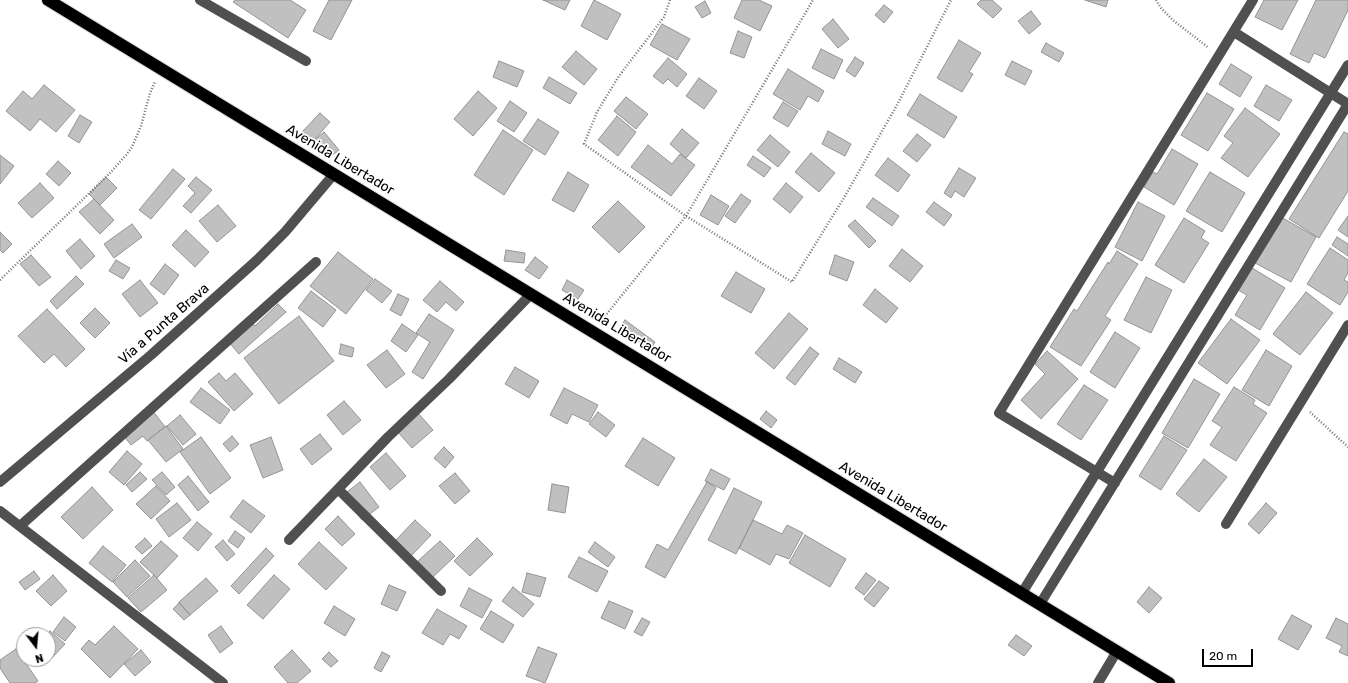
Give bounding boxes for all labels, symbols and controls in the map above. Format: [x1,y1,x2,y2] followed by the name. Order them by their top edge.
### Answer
[283,121,397,199] street label: Avenida Libertador
[115,280,213,368] street label: Vía a Punta Brava
[560,289,674,367] street label: Avenida Libertador
[836,458,950,536] street label: Avenida Libertador
[16,627,56,667] north arrow
[1204,641,1255,667] scale bar
[1209,649,1237,663] text: 20 m
[34,651,45,665] text: N

